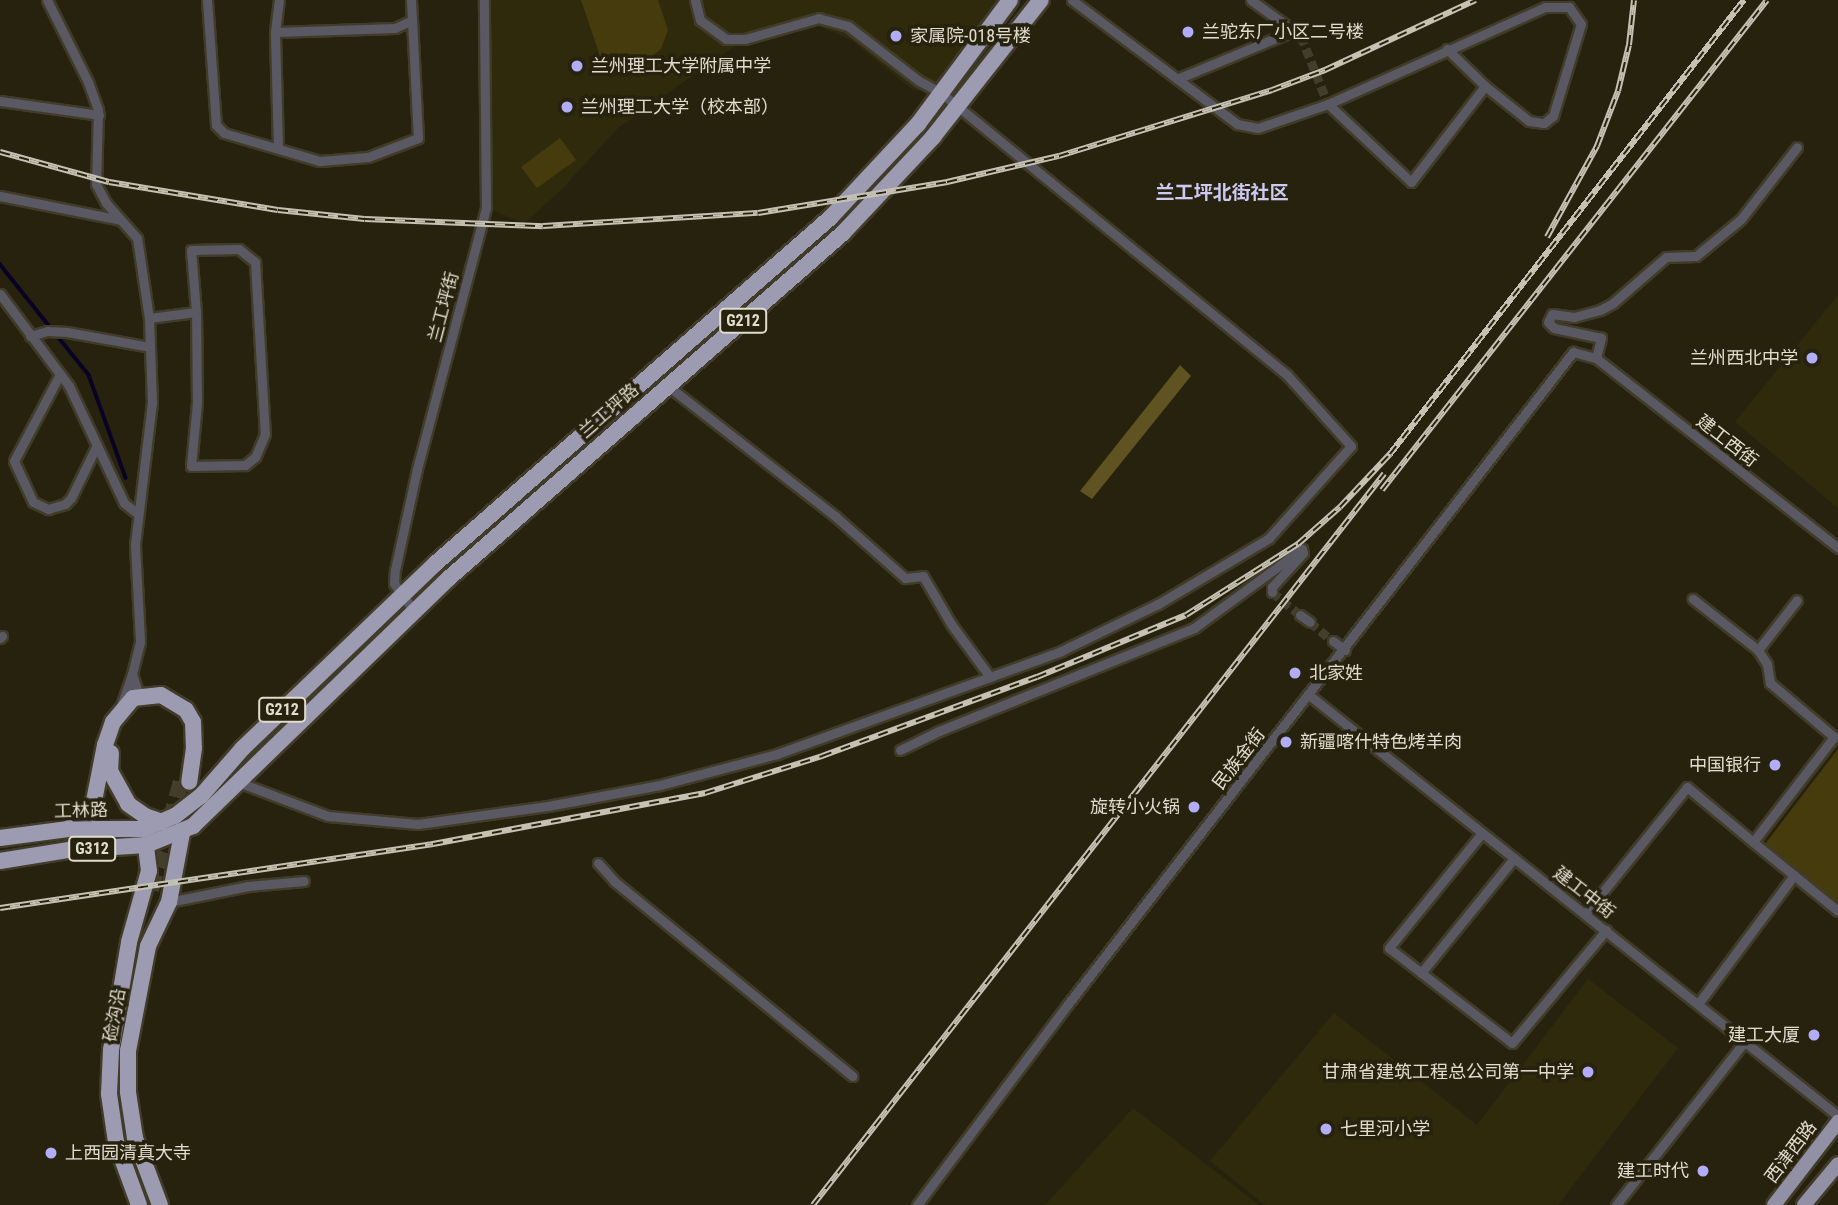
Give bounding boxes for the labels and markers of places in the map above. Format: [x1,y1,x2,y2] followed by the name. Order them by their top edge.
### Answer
[1202,21,1364,43] place label: 兰驼东厂小区二号楼
[1180,24,1196,40] marker: 兰驼东厂小区二号楼
[910,25,1031,47] place label: 家属院-018号楼
[888,28,904,44] marker: 家属院-018号楼
[591,55,771,77] place label: 兰州理工大学附属中学
[569,58,585,74] marker: 兰州理工大学附属中学
[581,96,779,118] place label: 兰州理工大学（校本部）
[559,99,575,115] marker: 兰州理工大学（校本部）
[1690,347,1798,369] place label: 兰州西北中学
[1804,350,1820,366] marker: 兰州西北中学
[1309,662,1363,684] place label: 北家姓
[1287,665,1303,681] marker: 北家姓
[1300,731,1462,753] place label: 新疆喀什特色烤羊肉
[1278,734,1294,750] marker: 新疆喀什特色烤羊肉
[1689,754,1761,776] place label: 中国银行
[1767,757,1783,773] marker: 中国银行
[1090,796,1180,818] place label: 旋转小火锅
[1186,799,1202,815] marker: 旋转小火锅
[1728,1024,1800,1046] place label: 建工大厦
[1806,1027,1822,1043] marker: 建工大厦
[1322,1061,1574,1083] place label: 甘肃省建筑工程总公司第一中学
[1580,1064,1596,1080] marker: 甘肃省建筑工程总公司第一中学
[1340,1118,1430,1140] place label: 七里河小学
[1318,1121,1334,1137] marker: 七里河小学
[65,1142,191,1164] place label: 上西园清真大寺
[43,1145,59,1161] marker: 上西园清真大寺
[1617,1160,1689,1182] place label: 建工时代
[1695,1163,1711,1179] marker: 建工时代

